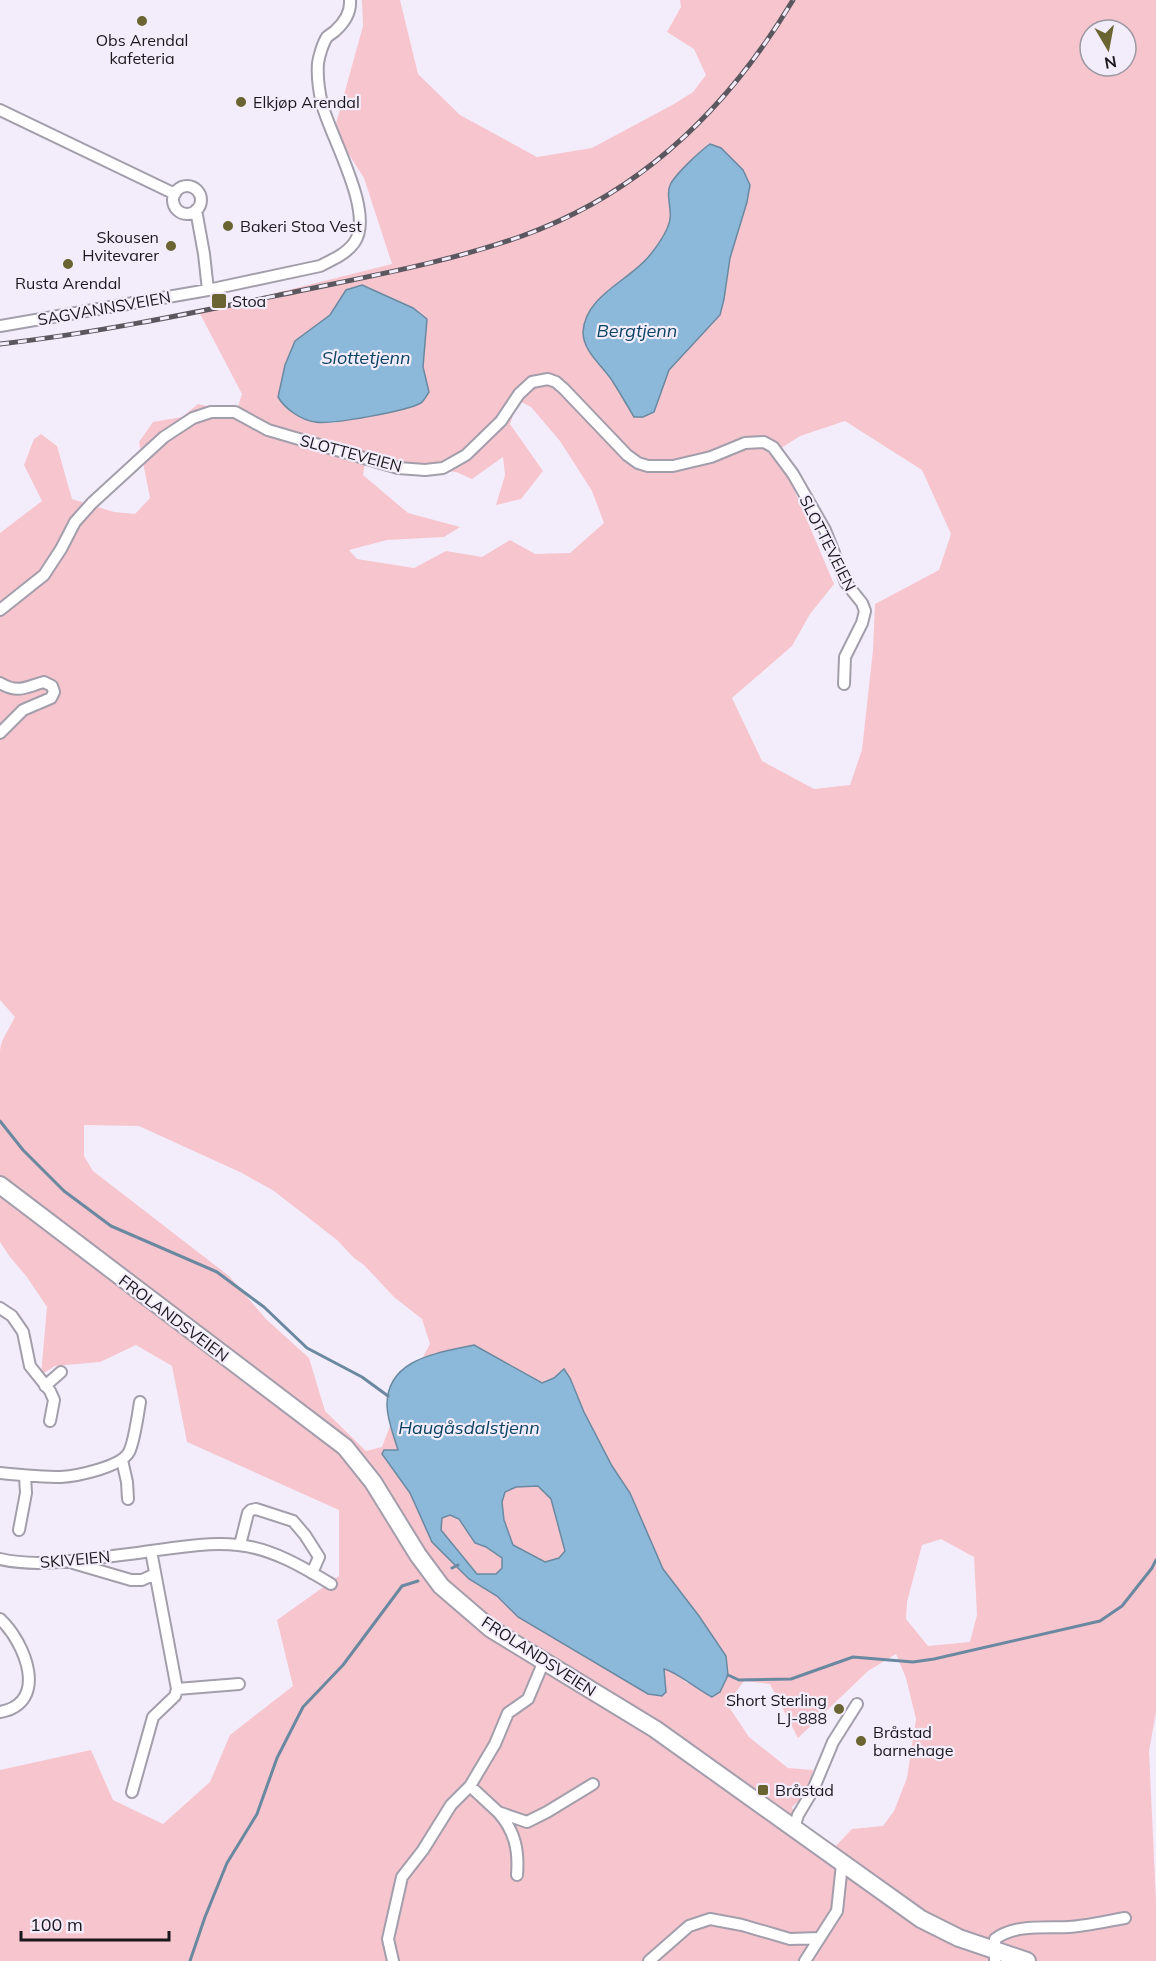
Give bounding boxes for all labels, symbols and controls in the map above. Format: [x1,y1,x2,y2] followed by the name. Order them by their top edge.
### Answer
[135,14,149,28] marker: Obs Arendal kafeteria
[1078,18,1138,78] north arrow
[96,30,188,68] place label: Obs Arendal kafeteria
[1103,52,1118,74] text: N
[253,92,360,112] place label: Elkjøp Arendal
[234,95,248,109] marker: Elkjøp Arendal
[240,216,362,236] place label: Bakeri Stoa Vest
[221,219,235,233] marker: Bakeri Stoa Vest
[82,227,159,265] place label: Skousen Hvitevarer
[164,239,178,253] marker: Skousen Hvitevarer
[61,257,75,271] marker: Rusta Arendal
[15,273,121,293] place label: Rusta Arendal
[36,286,172,330] street label: SAGVANNSVEIEN
[232,291,266,311] place label: Stoa
[210,292,228,310] marker: Stoa
[597,319,677,342] water label: Bergtjenn
[321,346,411,369] water label: Slottetjenn
[298,430,404,476] street label: SLOTTEVEIEN
[795,492,861,594] street label: SLOTTEVEIEN
[115,1270,233,1366] street label: FROLANDSVEIEN
[398,1416,540,1439] water label: Haugåsdalstjenn
[39,1546,111,1572] street label: SKIVEIEN
[478,1612,600,1700] street label: FROLANDSVEIEN
[726,1690,827,1728] place label: Short Sterling LJ-888
[832,1702,846,1716] marker: Short Sterling LJ-888
[873,1722,953,1760] place label: Bråstad barnehage
[854,1734,868,1748] marker: Bråstad barnehage
[775,1780,834,1800] place label: Bråstad
[756,1783,770,1797] marker: Bråstad
[21,1904,170,1942] scale bar
[30,1913,83,1936] text: 100 m

